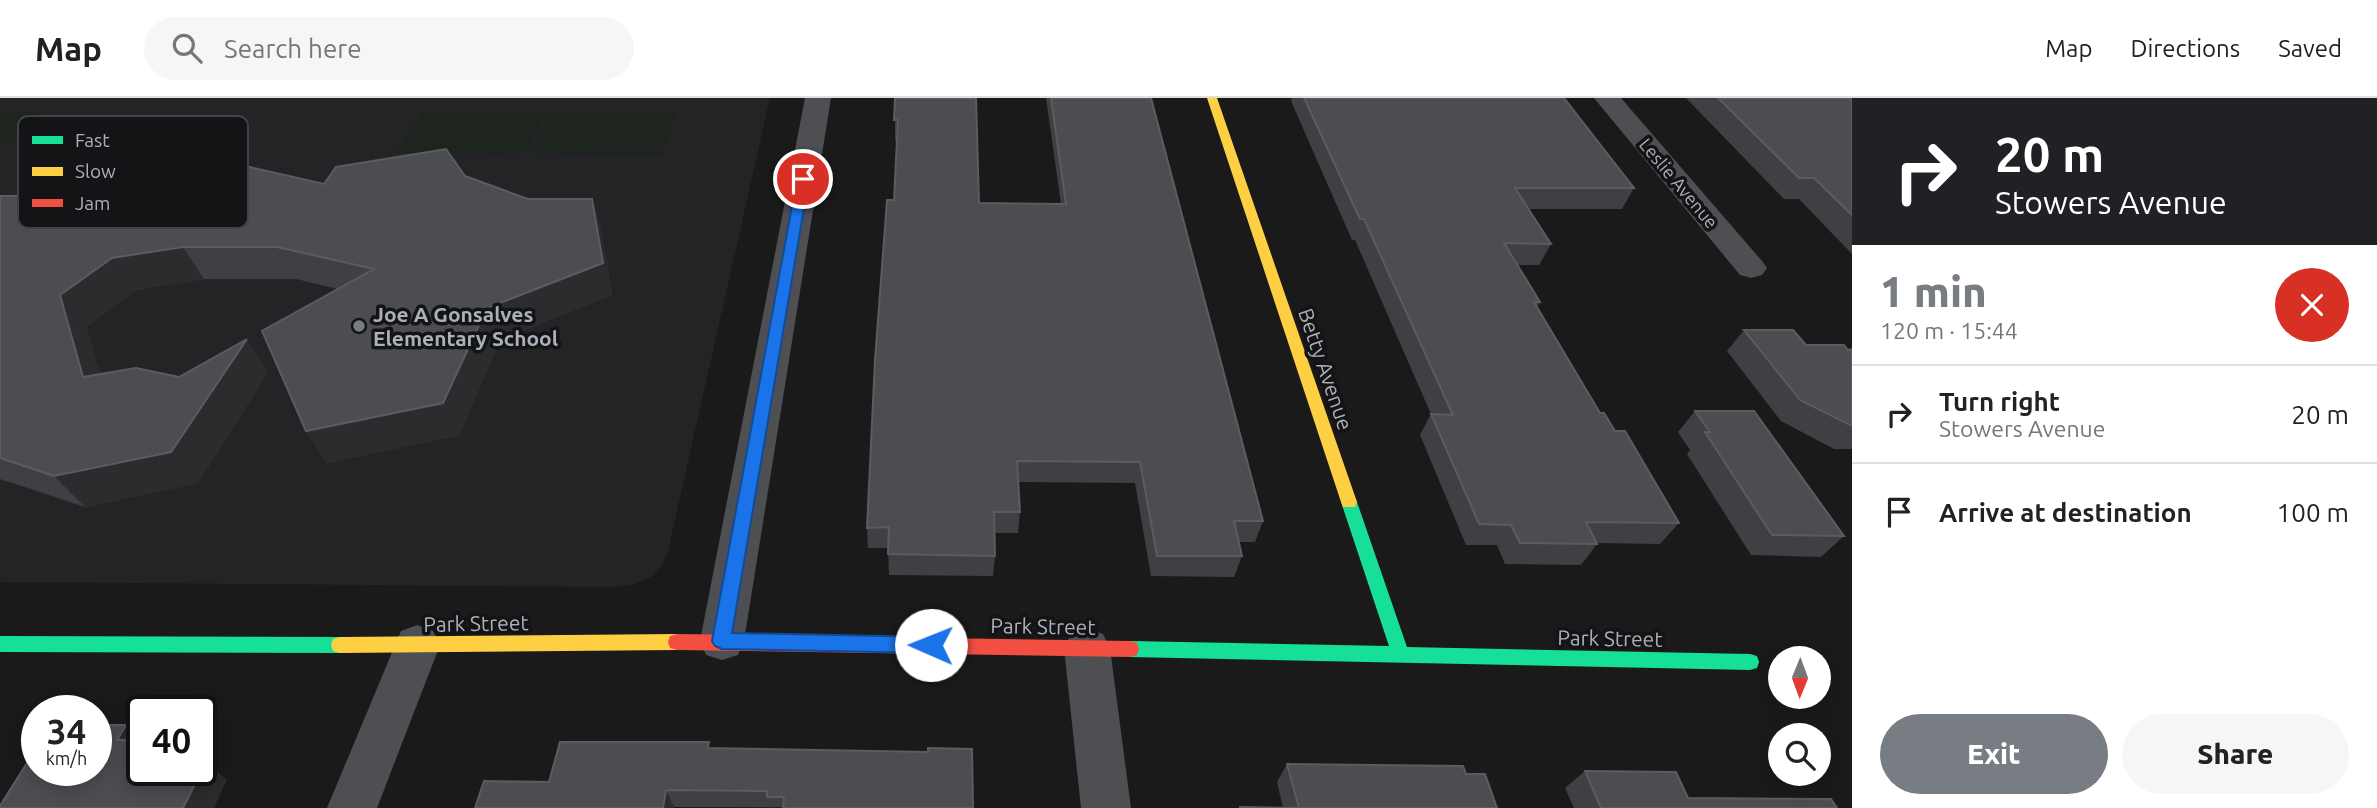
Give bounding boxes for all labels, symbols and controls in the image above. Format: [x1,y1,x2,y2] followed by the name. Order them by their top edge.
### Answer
[144,17,634,80] search box
[168,29,206,67] icon: search
[35,30,102,67] text: Map
[224,34,362,63] text: Search here
[2045,35,2092,62] text: Map
[2130,35,2240,62] text: Directions
[2278,35,2342,62] text: Saved
[18,116,248,228] legend
[1880,126,1971,217] icon: right
[1995,126,2104,181] text: 20 m
[75,129,110,151] text: Fast
[1636,134,1722,232] street label: Leslie Avenue
[773,149,833,209] pin
[75,160,116,182] text: Slow
[784,160,822,198] icon: arrive
[1995,184,2227,220] text: Stowers Avenue
[75,192,111,214] text: Jam
[1880,268,1987,315] text: 1 min
[2275,268,2349,342] button: close
[373,302,558,350] place label: Joe A Gonsalves Elementary School
[1294,305,1358,433] street label: Betty Avenue
[351,318,367,334] marker: Joe A Gonsalves Elementary School
[1880,318,2018,343] text: 120 m · 15:44
[1939,387,2060,416] text: Turn right
[1880,395,1918,433] icon: right
[2291,400,2349,429] text: 20 m
[1939,416,2105,441] text: Stowers Avenue
[1880,493,1918,531] icon: arrive
[1939,498,2192,527] text: Arrive at destination
[2277,498,2349,527] text: 100 m
[894,608,968,682] position arrow
[423,610,529,636] street label: Park Street
[990,613,1096,639] street label: Park Street
[1557,625,1663,651] street label: Park Street
[1768,646,1830,709] north arrow
[1768,646,1831,786] map controls
[126,695,217,786] speed limit sign: 40
[47,711,86,751] text: 34
[1880,714,2108,794] button: Exit
[2122,714,2349,794] button: Share
[1768,723,1831,786] button: search
[46,748,87,768] text: km/h

